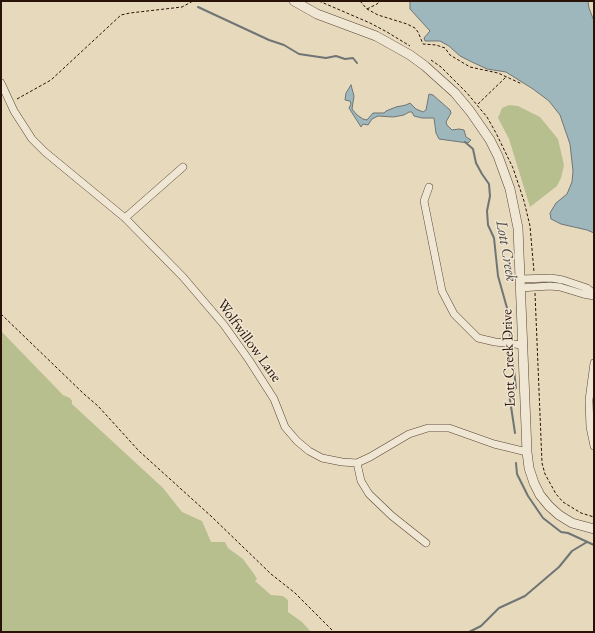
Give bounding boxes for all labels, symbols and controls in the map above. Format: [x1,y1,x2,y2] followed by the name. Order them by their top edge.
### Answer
[491,219,521,283] water label: Lott Creek
[213,296,285,386] street label: Wolfwillow Lane
[498,309,520,407] street label: Lott Creek Drive

